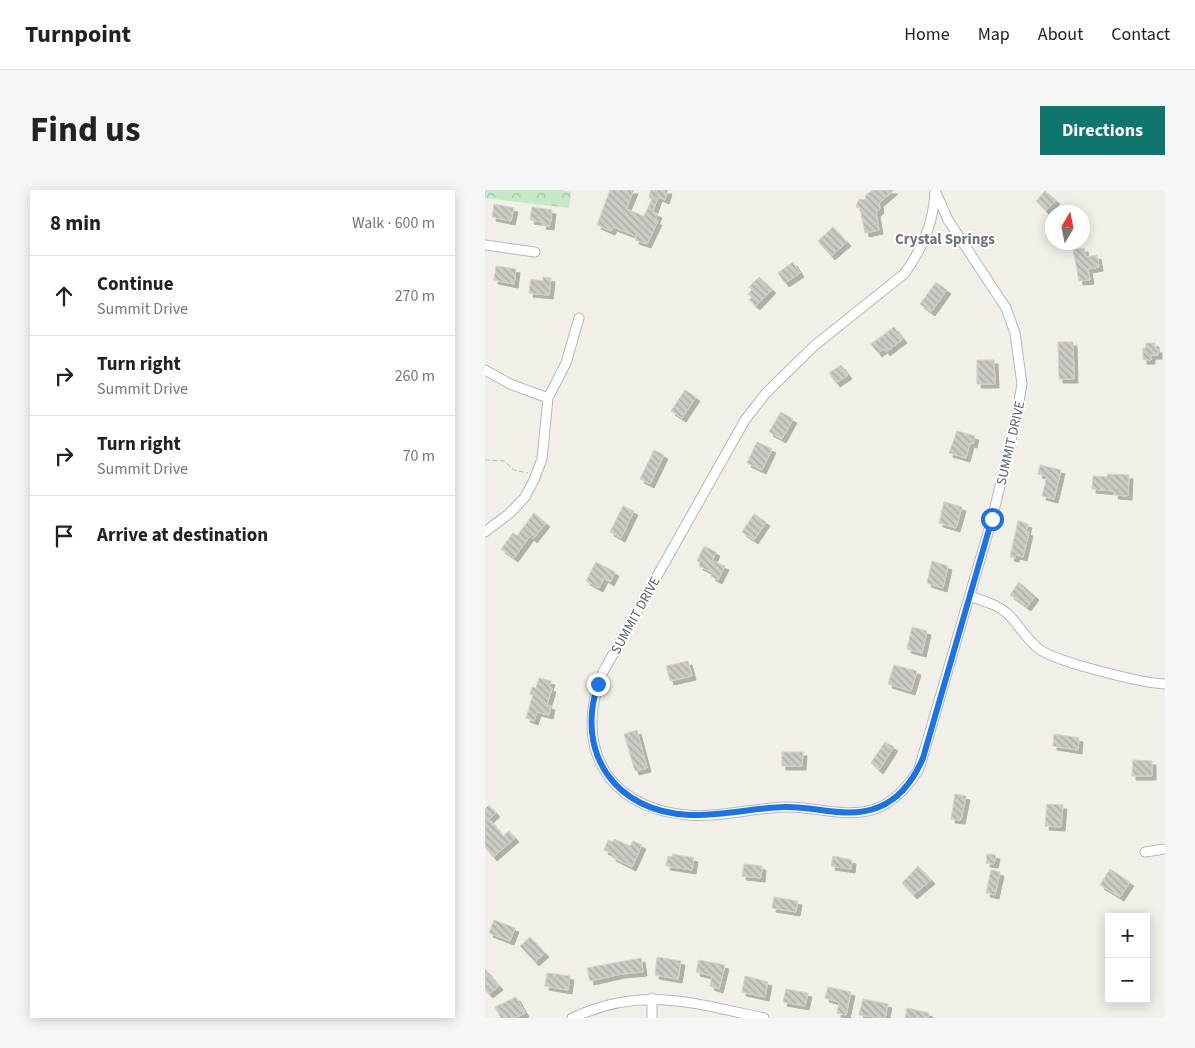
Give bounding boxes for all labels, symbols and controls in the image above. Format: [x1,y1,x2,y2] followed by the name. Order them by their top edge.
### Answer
[25,17,131,52] text: Turnpoint
[904,22,950,47] text: Home
[978,22,1010,47] text: Map
[1038,22,1083,47] text: About
[1111,22,1170,47] text: Contact
[30,105,140,155] text: Find us
[1040,106,1165,155] button: Directions
[1045,205,1090,250] north arrow
[50,208,101,238] text: 8 min
[352,212,435,234] text: Walk · 600 m
[895,229,995,250] district label: Crystal Springs
[97,271,174,298] text: Continue
[50,282,78,310] icon: ahead
[395,285,435,307] text: 270 m
[97,298,188,320] text: Summit Drive
[97,351,181,378] text: Turn right
[50,362,78,390] icon: right
[395,365,435,387] text: 260 m
[97,378,188,400] text: Summit Drive
[992,399,1030,487] street label: SUMMIT DRIVE
[97,431,181,458] text: Turn right
[50,442,78,470] icon: right
[403,445,435,467] text: 70 m
[97,458,188,480] text: Summit Drive
[981,508,1004,531] route start
[50,522,78,550] icon: arrive
[97,522,268,549] text: Arrive at destination
[606,573,665,658] street label: SUMMIT DRIVE
[587,673,610,696] route end
[1105,913,1150,1003] map controls
[1105,913,1150,958] button: +
[1105,958,1150,1003] button: −

